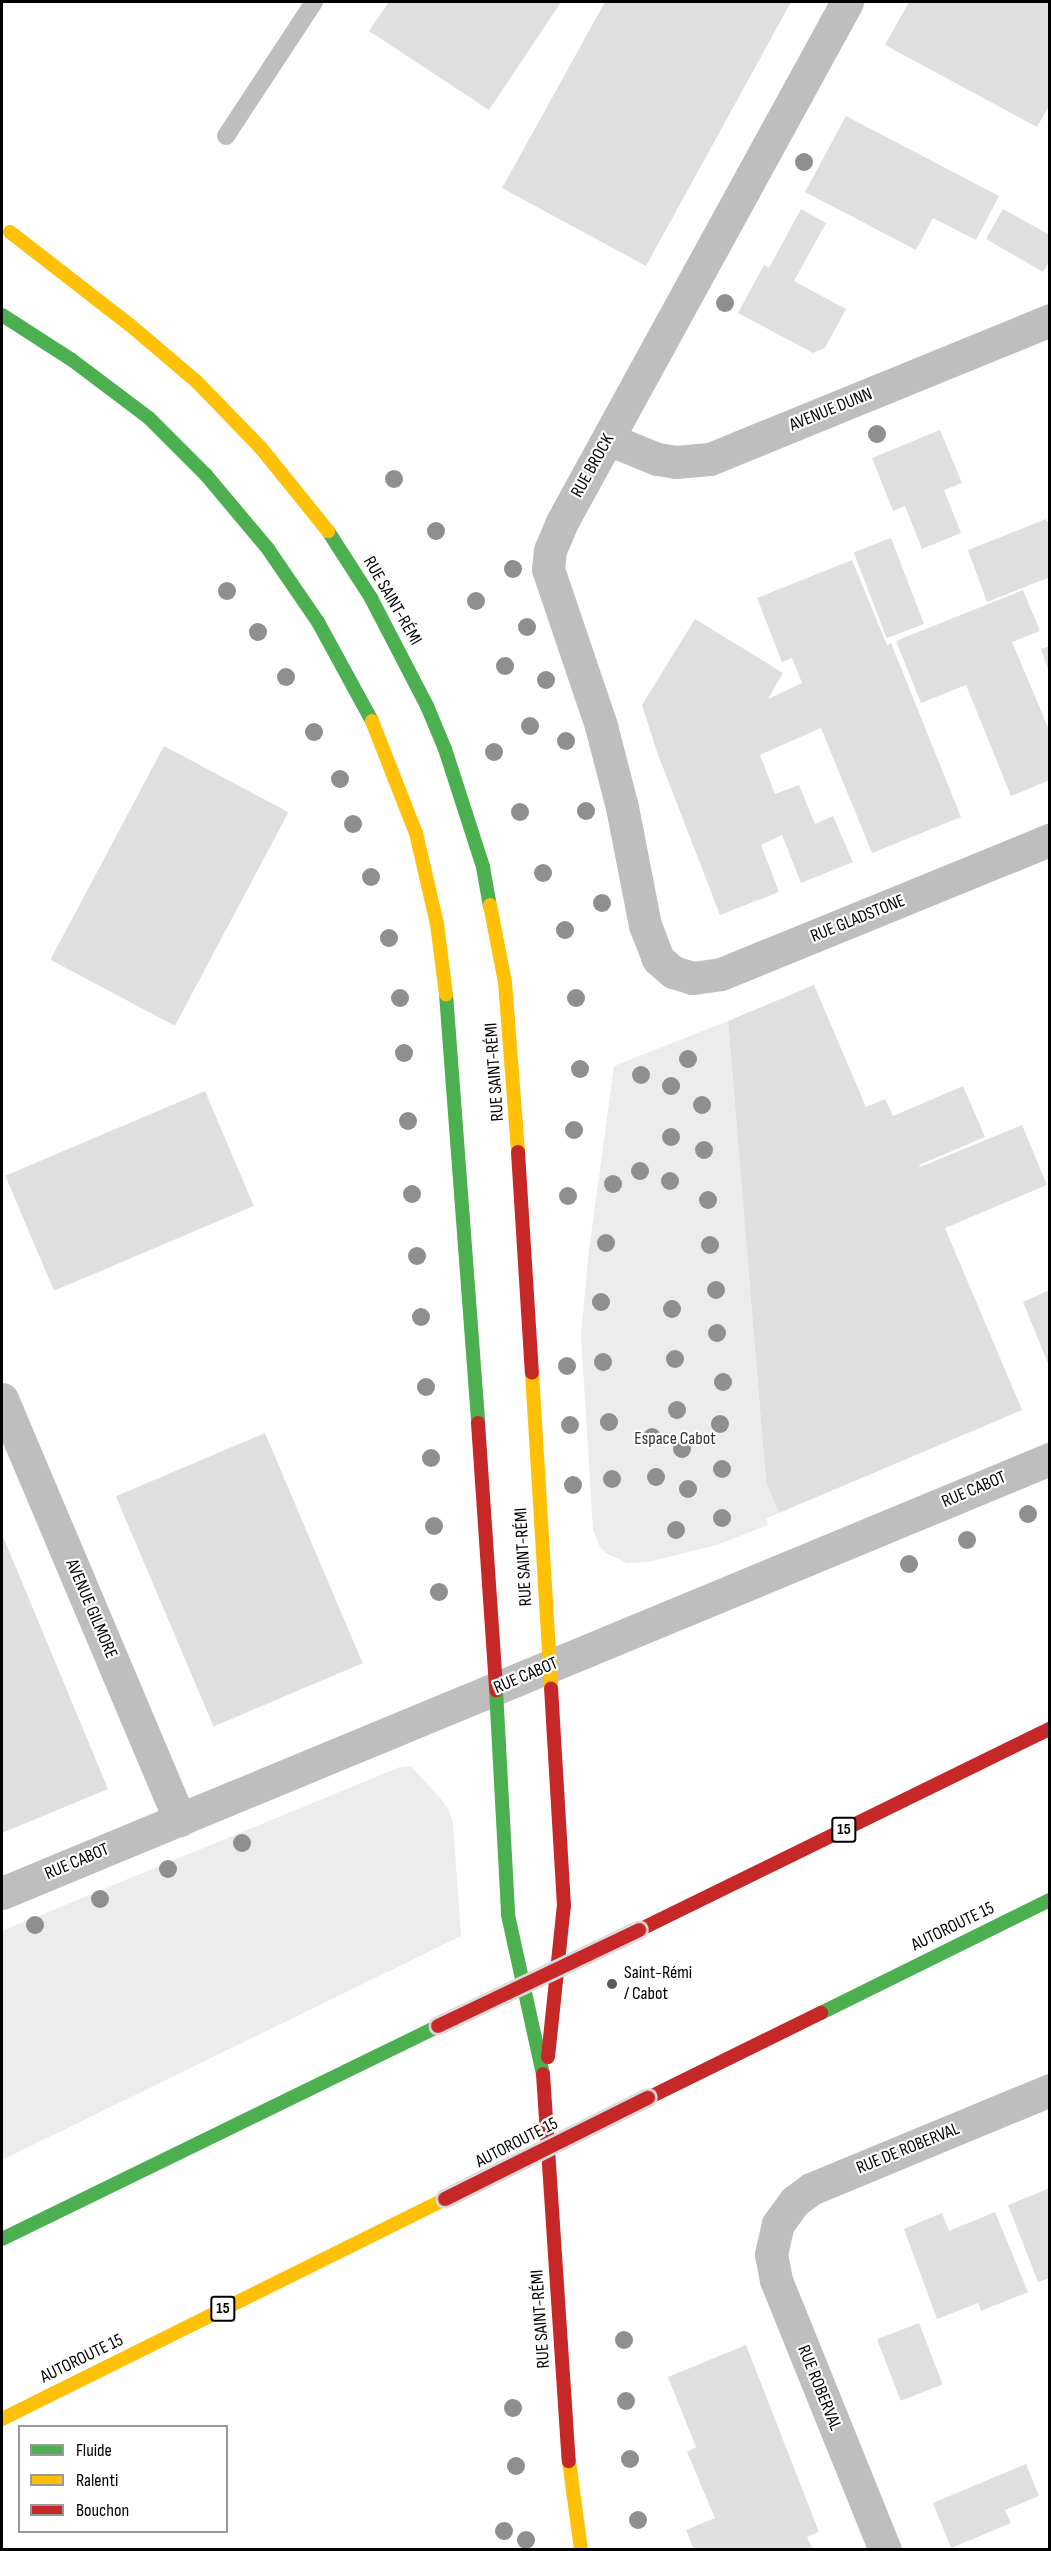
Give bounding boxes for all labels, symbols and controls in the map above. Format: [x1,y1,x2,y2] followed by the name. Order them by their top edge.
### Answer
[787,384,875,436] street label: AVENUE DUNN
[567,430,619,502] street label: RUE BROCK
[358,553,426,649] street label: RUE SAINT-RÉMI
[808,890,908,948] street label: RUE GLADSTONE
[481,1022,509,1122] street label: RUE SAINT-RÉMI
[634,1428,716,1450] park label: Espace Cabot
[939,1467,1009,1513] street label: RUE CABOT
[511,1507,537,1607] street label: RUE SAINT-RÉMI
[60,1556,122,1662] street label: AVENUE GILMORE
[491,1653,561,1699] street label: RUE CABOT
[830,1817,858,1843] road number: 15
[42,1839,112,1885] street label: RUE CABOT
[908,1898,998,1956] street label: AUTOROUTE 15
[624,1963,692,2006] place label: Saint-Rémi / Cabot
[605,1977,619,1991] marker: Saint-Rémi / Cabot
[472,2113,562,2173] street label: AUTOROUTE 15
[853,2119,963,2179] street label: RUE DE ROBERVAL
[527,2269,555,2369] street label: RUE SAINT-RÉMI
[210,2296,236,2322] road number: 15
[37,2330,127,2388] street label: AUTOROUTE 15
[792,2342,846,2434] street label: RUE ROBERVAL
[18,2425,228,2533] legend
[76,2440,112,2461] text: Fluide
[76,2470,118,2491] text: Ralenti
[76,2500,129,2521] text: Bouchon

